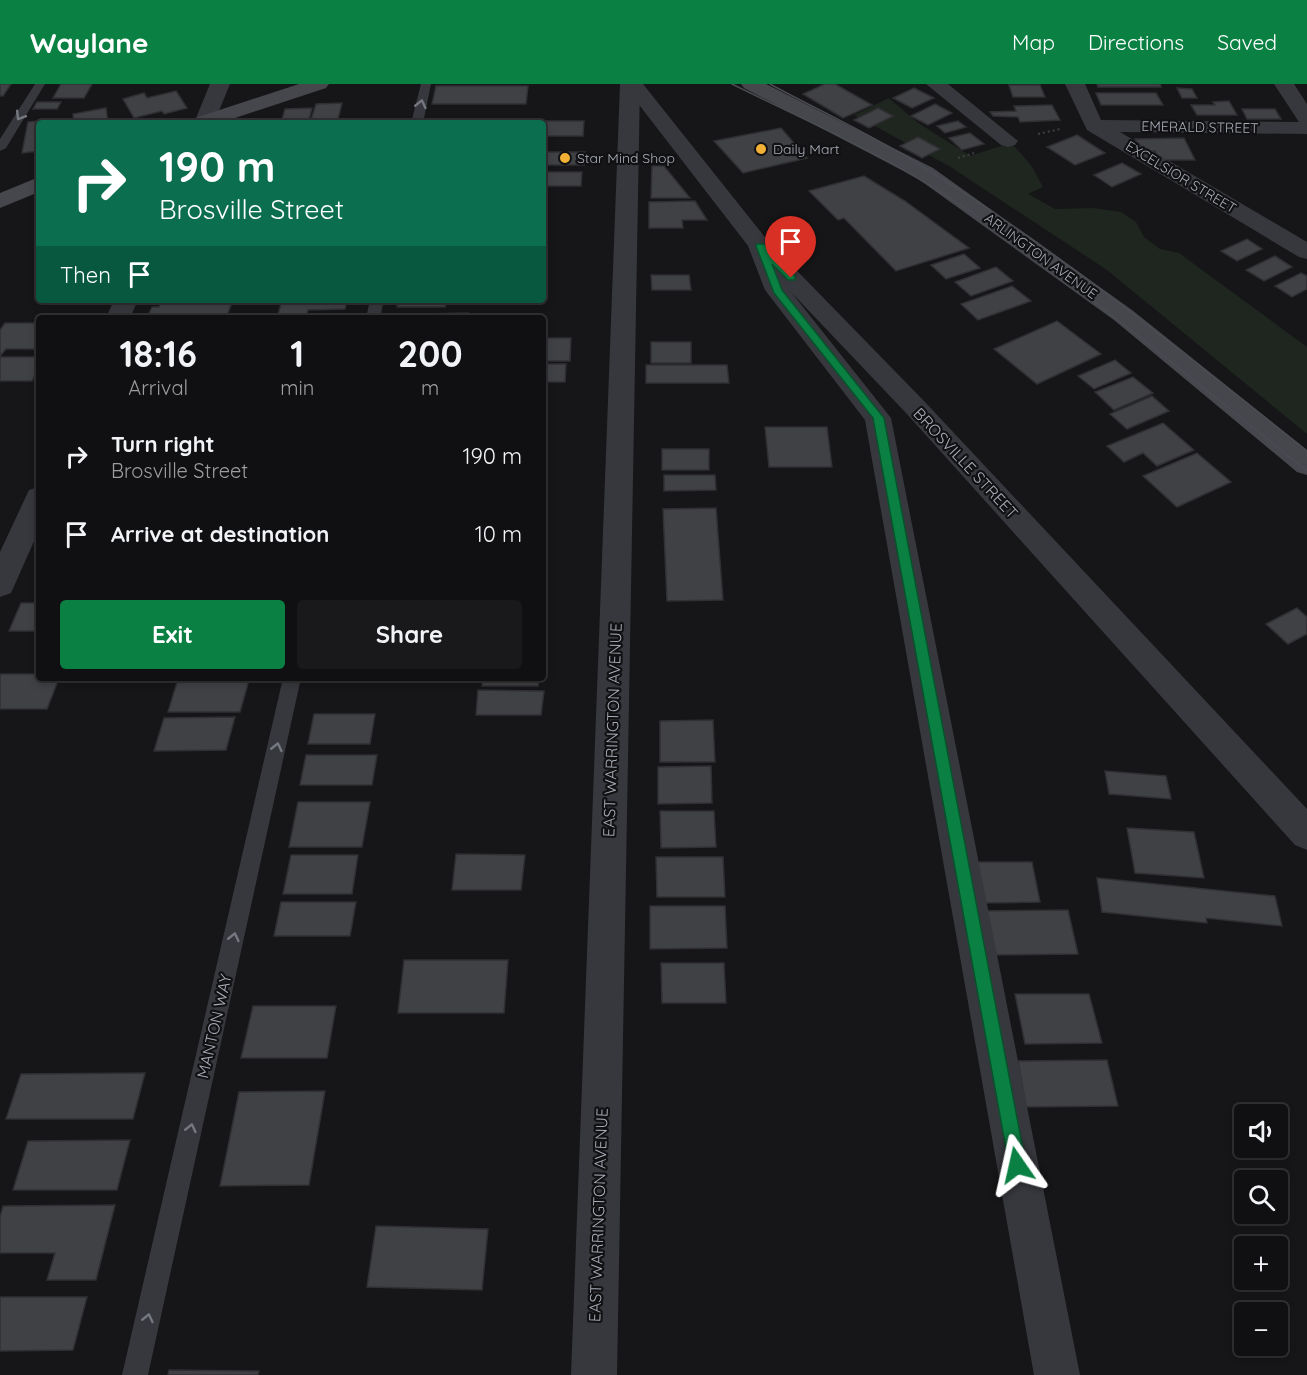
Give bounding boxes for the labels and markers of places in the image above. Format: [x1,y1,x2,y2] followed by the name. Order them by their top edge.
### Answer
[773,140,840,158] place label: Daily Mart
[754,142,768,156] marker: Daily Mart
[577,149,675,167] place label: Star Mind Shop
[558,151,572,165] marker: Star Mind Shop
[765,216,816,278] pin

